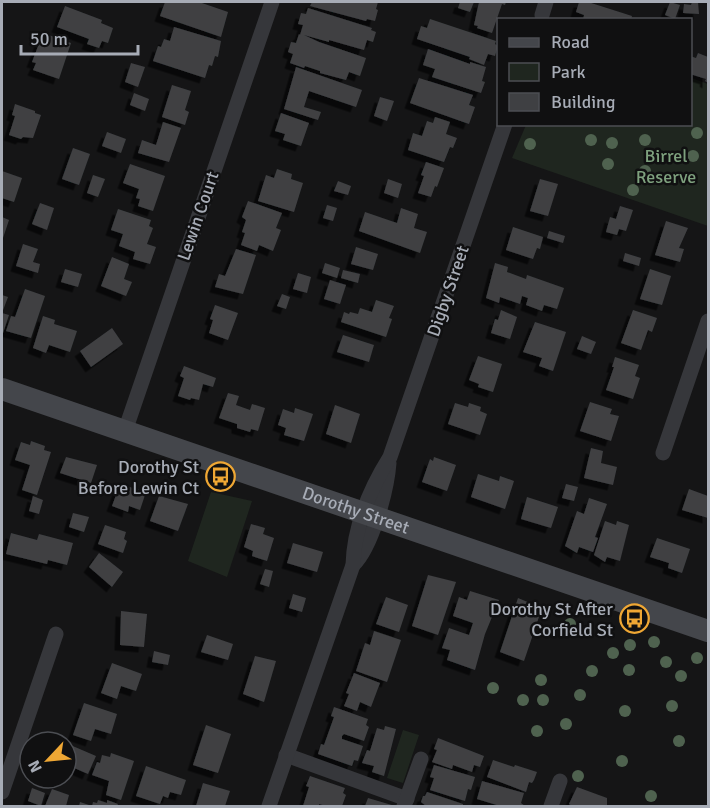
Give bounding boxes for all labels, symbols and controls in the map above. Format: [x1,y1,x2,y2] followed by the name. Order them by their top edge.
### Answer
[21,18,138,56] scale bar
[497,18,692,126] legend
[30,28,68,50] text: 50 m
[551,31,590,53] text: Road
[551,61,586,83] text: Park
[551,91,615,113] text: Building
[636,145,696,188] park label: Birrel Reserve
[172,169,224,263] street label: Lewin Court
[422,243,474,339] street label: Digby Street
[78,456,199,499] place label: Dorothy St Before Lewin Ct
[204,461,236,493] bus stop icon: Dorothy St Before Lewin Ct
[299,482,412,539] street label: Dorothy Street
[490,598,613,641] place label: Dorothy St After Corfield St
[618,603,650,635] bus stop icon: Dorothy St After Corfield St
[18,730,78,790] north arrow
[24,757,47,776] text: N

